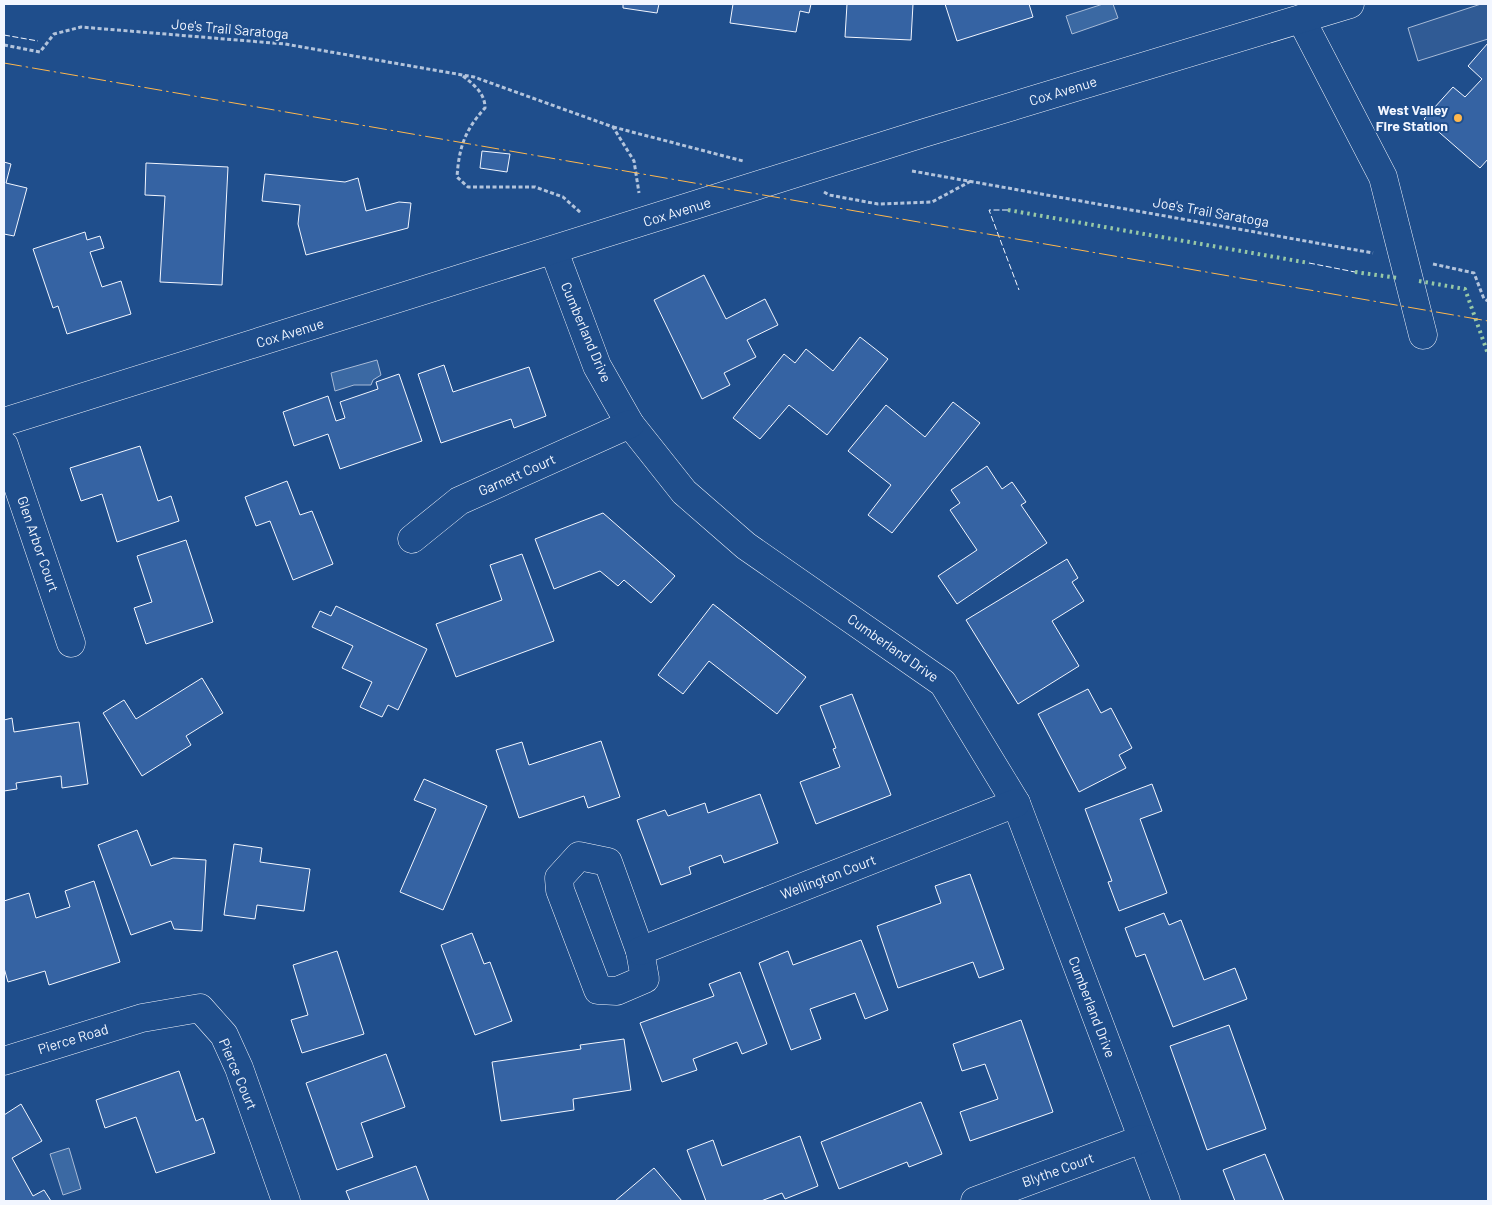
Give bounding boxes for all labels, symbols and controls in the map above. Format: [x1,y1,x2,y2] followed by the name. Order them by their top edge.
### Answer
[171,15,289,42] street label: Joe's Trail Saratoga
[1027,72,1099,109] street label: Cox Avenue
[1376,101,1448,134] place label: West Valley Fire Station
[1452,112,1464,124] marker: West Valley Fire Station
[641,193,713,230] street label: Cox Avenue
[1152,193,1270,230] street label: Joe's Trail Saratoga
[558,279,615,384] street label: Cumberland Drive
[254,314,326,351] street label: Cox Avenue
[476,450,558,499] street label: Garnett Court
[14,494,63,594] street label: Glen Arbor Court
[845,610,942,685] street label: Cumberland Drive
[778,851,878,903] street label: Wellington Court
[1065,954,1120,1060] street label: Cumberland Drive
[36,1020,110,1057] street label: Pierce Road
[216,1036,261,1112] street label: Pierce Court
[1020,1149,1096,1190] street label: Blythe Court

